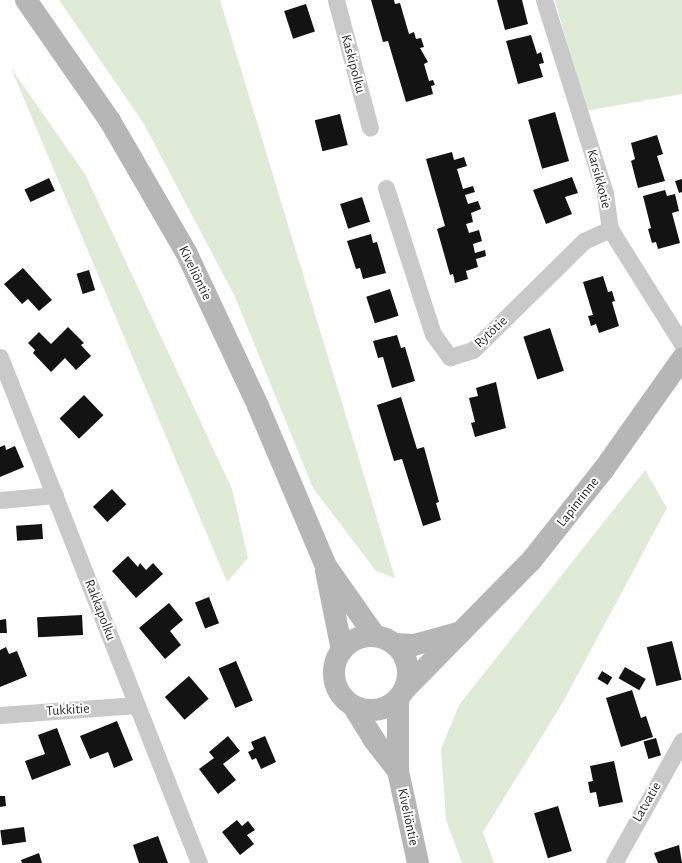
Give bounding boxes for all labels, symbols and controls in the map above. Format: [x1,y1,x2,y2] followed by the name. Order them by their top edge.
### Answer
[337,33,369,95] street label: Kaskipolku
[583,148,615,210] street label: Karsikkotie
[175,243,215,303] street label: Kiveliöntie
[471,313,511,351] street label: Rytötie
[553,474,603,530] street label: Lapinrinne
[81,577,119,643] street label: Rakkapolku
[46,700,90,720] street label: Tukkitie
[629,779,665,825] street label: Latvatie
[394,787,422,847] street label: Kiveliöntie

